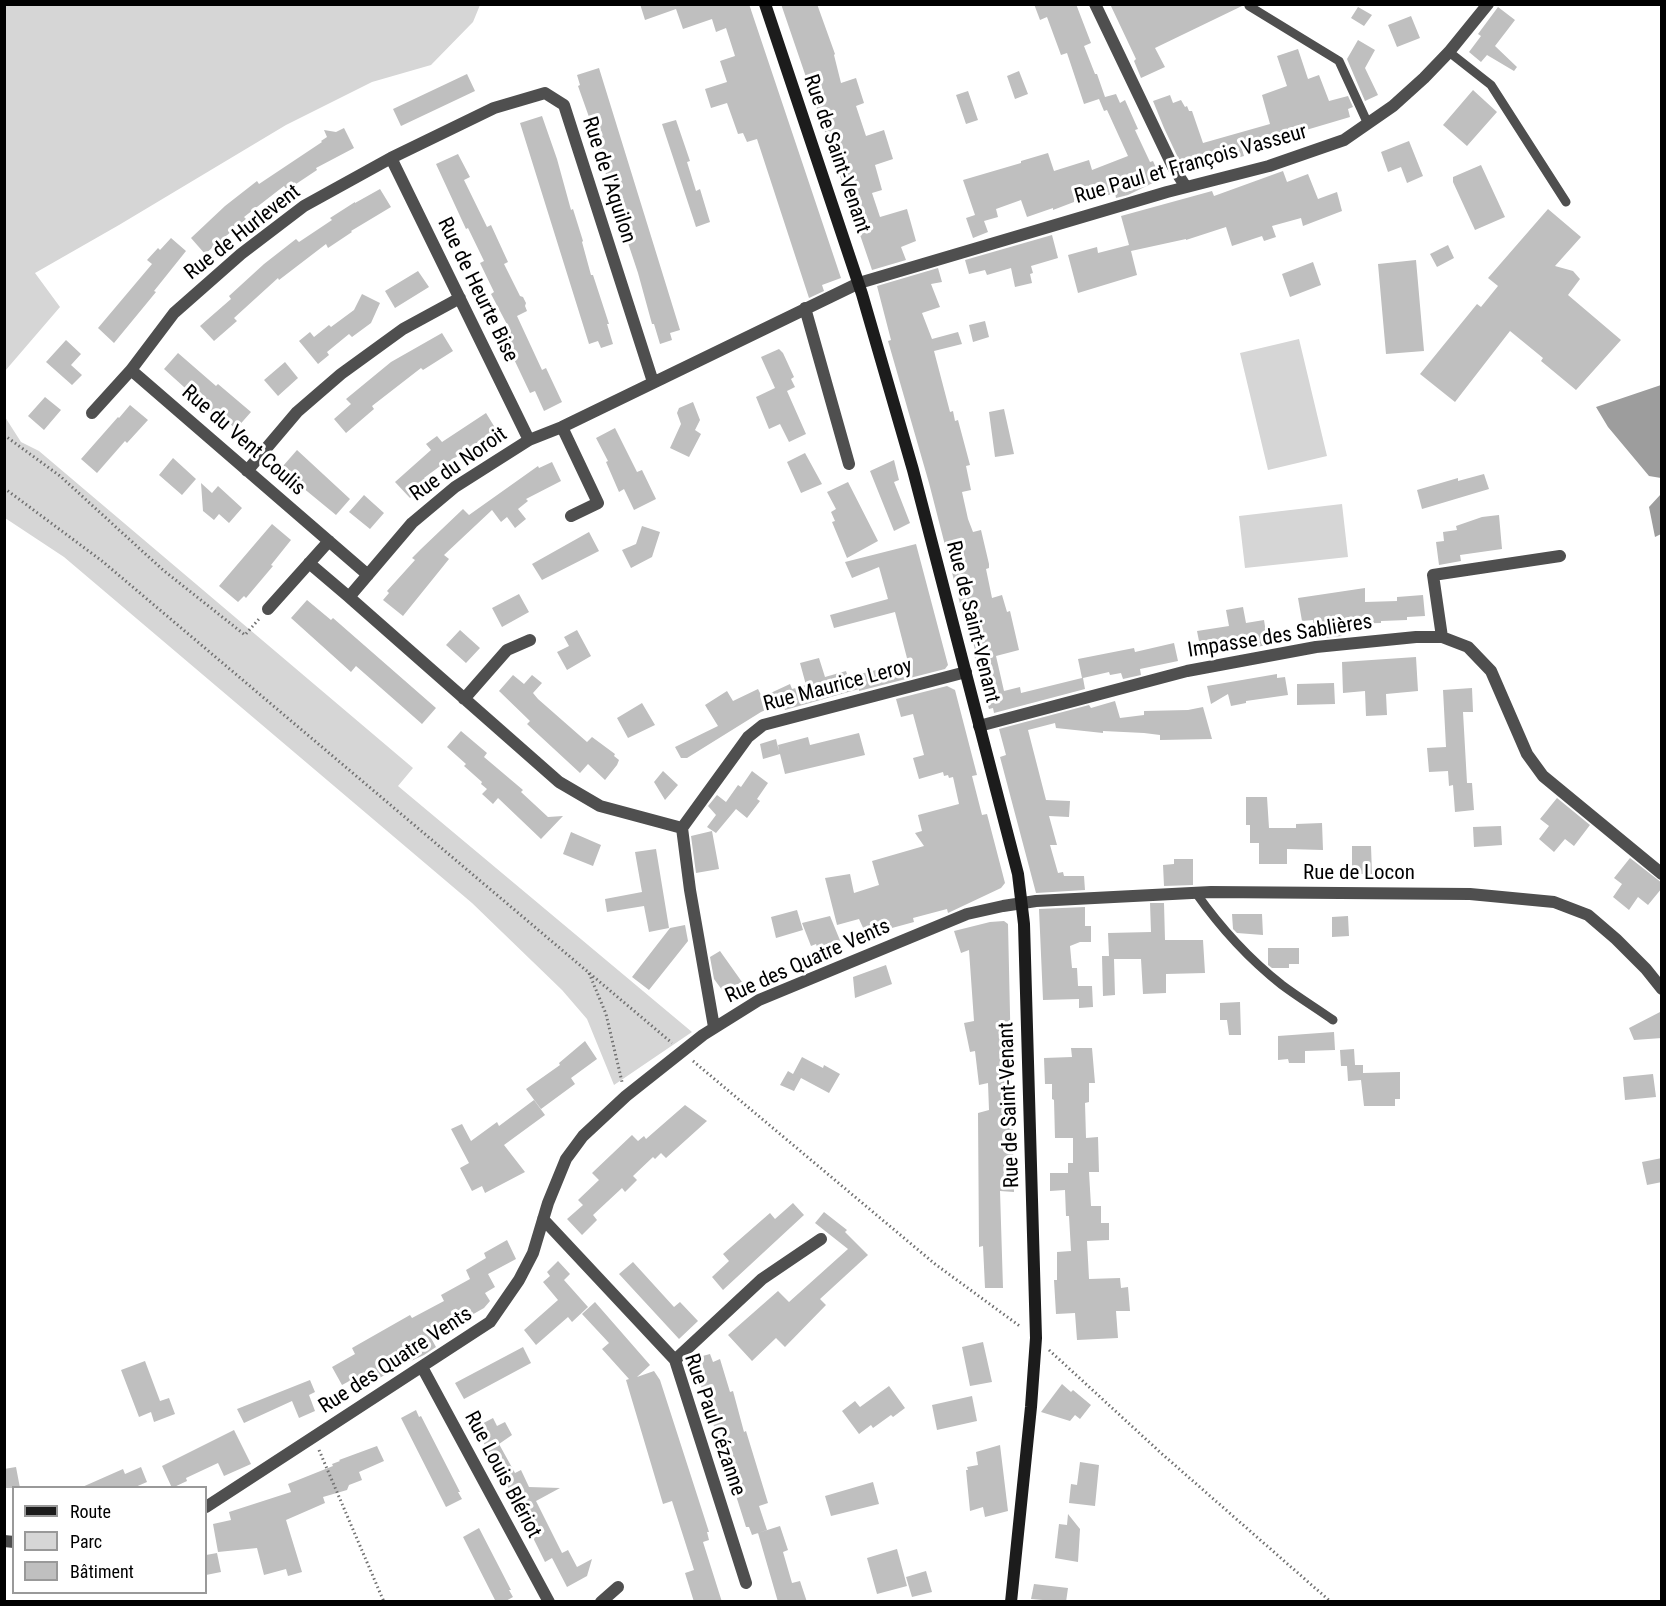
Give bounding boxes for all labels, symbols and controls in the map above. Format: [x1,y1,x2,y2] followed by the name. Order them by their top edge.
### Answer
[797,71,875,237] street label: Rue de Saint-Venant
[576,114,640,246] street label: Rue de l'Aquilon
[1072,120,1310,210] street label: Rue Paul et François Vasseur
[180,180,306,286] street label: Rue de Hurlevent
[431,214,523,366] street label: Rue de Heurte Bise
[176,380,310,502] street label: Rue du Vent Coulis
[406,422,512,508] street label: Rue du Noroit
[940,538,1004,706] street label: Rue de Saint-Venant
[1186,610,1374,664] street label: Impasse des Sablières
[761,654,915,718] street label: Rue Maurice Leroy
[1303,861,1415,887] street label: Rue de Locon
[722,914,894,1010] street label: Rue des Quatre Vents
[995,1022,1025,1188] street label: Rue de Saint-Venant
[315,1302,477,1420] street label: Rue des Quatre Vents
[678,1351,750,1499] street label: Rue Paul Cézanne
[458,1407,546,1543] street label: Rue Louis Blériot
[12,1486,207,1594] legend
[70,1501,111,1522] text: Route
[70,1531,102,1552] text: Parc
[70,1561,134,1582] text: Bâtiment

